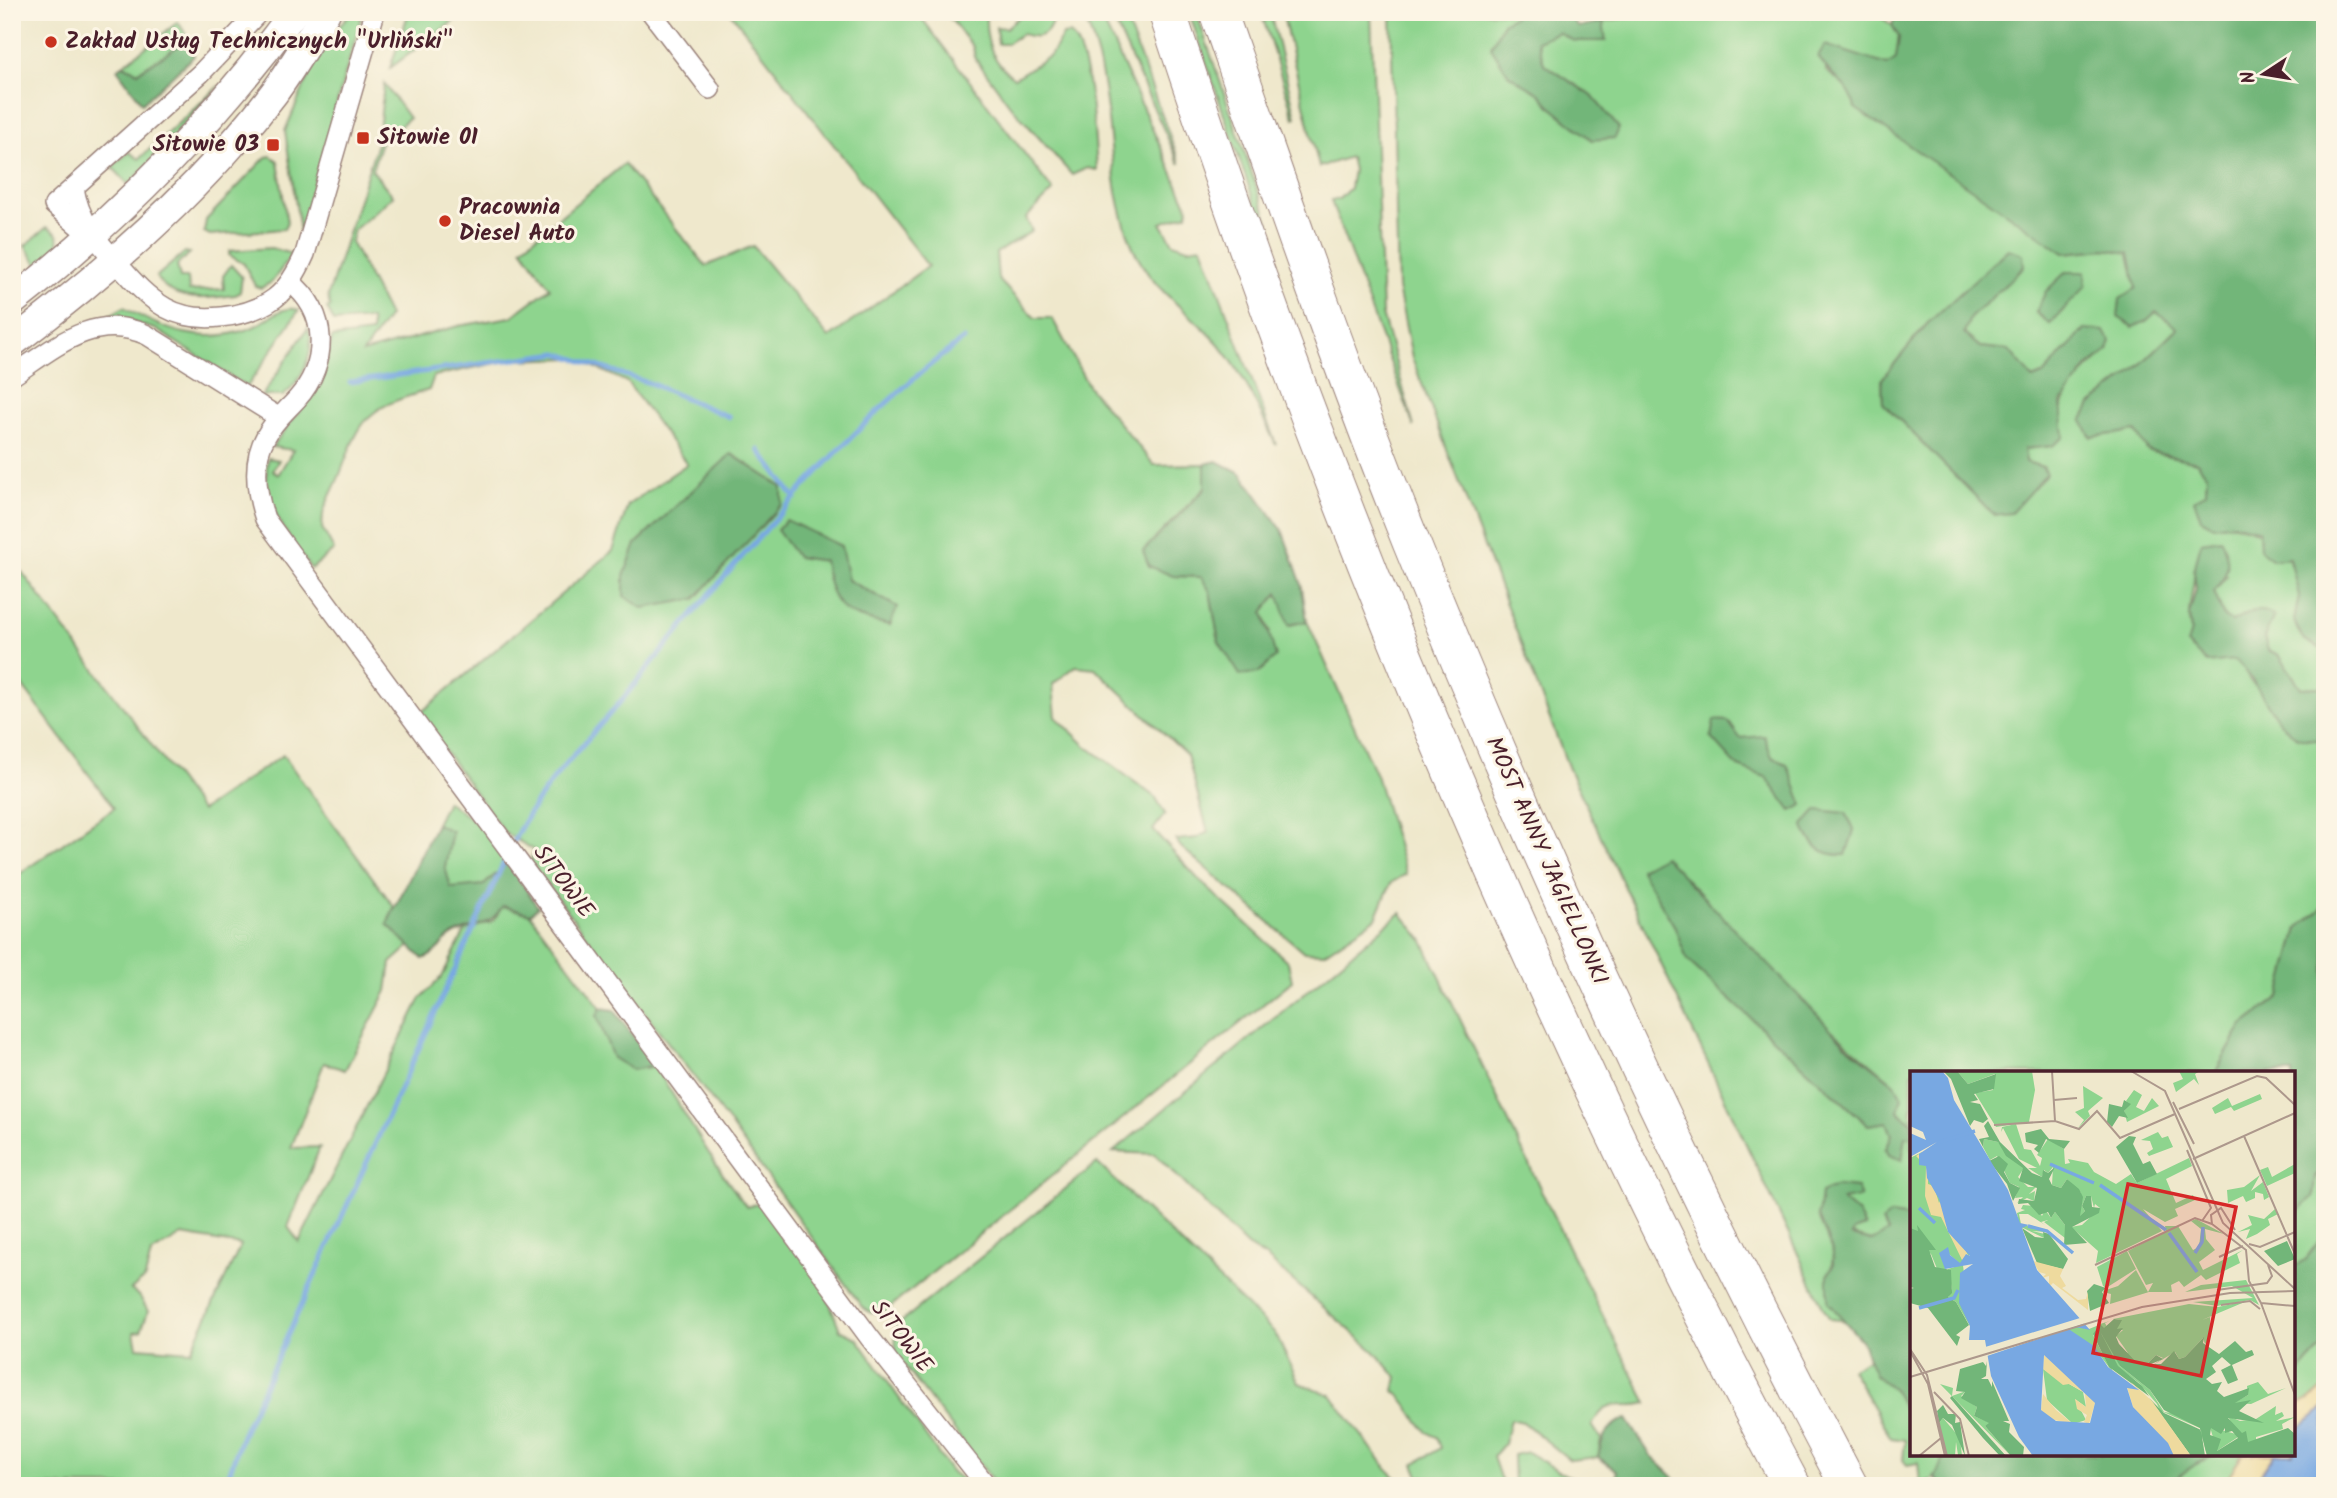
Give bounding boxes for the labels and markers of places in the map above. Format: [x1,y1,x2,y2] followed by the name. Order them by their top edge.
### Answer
[65,24,453,60] place label: Zakład Usług Technicznych "Urliński"
[43,34,59,50] marker: Zakład Usług Technicznych "Urliński"
[377,120,478,156] place label: Sitowie 01
[153,127,259,163] place label: Sitowie 03
[355,130,371,146] marker: Sitowie 01
[265,137,281,153] marker: Sitowie 03
[459,190,575,252] place label: Pracownia Diesel Auto
[437,213,453,229] marker: Pracownia Diesel Auto

